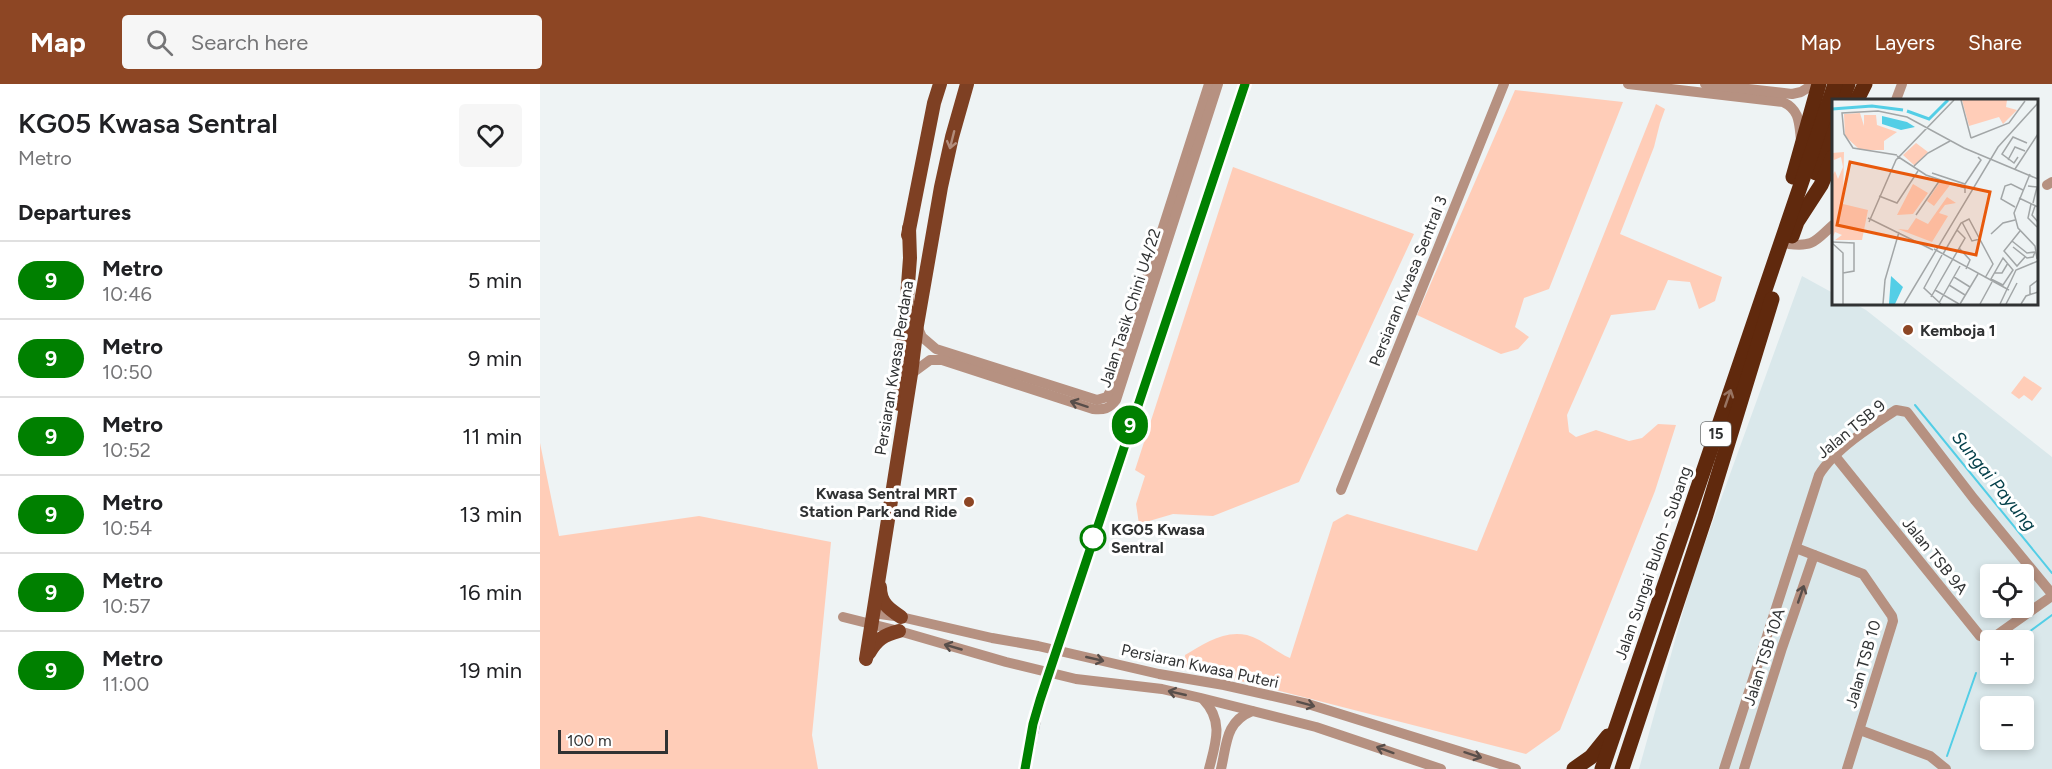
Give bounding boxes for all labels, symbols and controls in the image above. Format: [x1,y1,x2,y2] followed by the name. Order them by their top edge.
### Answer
[122,15,542,69] search box
[30,25,86,59] text: Map
[143,26,176,59] icon: search
[191,29,308,56] text: Search here
[1801,30,1841,55] text: Map
[1874,30,1935,55] text: Layers
[1968,30,2022,55] text: Share
[1832,99,2037,304] inset map
[459,104,522,167] button: heart
[18,106,278,140] text: KG05 Kwasa Sentral
[945,131,957,150] one-way arrow
[18,146,72,170] text: Metro
[1365,193,1451,369] street label: Persiaran Kwasa Sentral 3
[18,199,131,226] text: Departures
[1095,226,1165,390] street label: Jalan Tasik Chini U4/22
[102,255,163,282] text: Metro
[468,267,522,294] text: 5 min
[45,268,57,293] text: 9
[871,279,917,457] street label: Persiaran Kwasa Perdana
[102,282,152,306] text: 10:46
[1920,321,1996,340] place label: Kemboja 1
[1901,323,1915,337] marker: Kemboja 1
[102,333,163,360] text: Metro
[468,345,522,372] text: 9 min
[45,346,57,371] text: 9
[102,360,152,384] text: 10:50
[1724,389,1735,408] one-way arrow
[1813,396,1889,462] street label: Jalan TSB 9
[1070,398,1089,409] one-way arrow
[1110,406,1150,444] line badge: 9
[102,411,163,438] text: Metro
[1124,413,1136,438] text: 9
[1701,422,1731,446] road number: 15
[462,423,522,450] text: 11 min
[45,424,57,449] text: 9
[1947,427,2041,536] water label: Sungai Payung
[102,438,151,462] text: 10:52
[1611,464,1695,662] street label: Jalan Sungai Buloh - Subang
[799,484,958,521] place label: Kwasa Sentral MRT Station Park and Ride
[102,489,163,516] text: Metro
[962,495,976,509] marker: Kwasa Sentral MRT Station Park and Ride
[459,501,522,528] text: 13 min
[45,502,57,527] text: 9
[1898,514,1972,598] street label: Jalan TSB 9A
[102,516,152,540] text: 10:54
[1111,520,1205,557] place label: KG05 Kwasa Sentral
[1080,525,1106,551] marker: KG05 Kwasa Sentral
[1980,564,2034,750] map controls
[1980,564,2034,618] button: locate
[102,567,163,594] text: Metro
[459,579,522,606] text: 16 min
[45,580,57,605] text: 9
[1796,585,1807,603] one-way arrow
[102,594,150,618] text: 10:57
[1739,606,1789,708] street label: Jalan TSB 10A
[1841,618,1885,710] street label: Jalan TSB 10
[1980,630,2034,684] button: +
[1119,640,1281,692] street label: Persiaran Kwasa Puteri
[944,641,963,652] one-way arrow
[102,645,163,672] text: Metro
[1086,654,1105,666] one-way arrow
[459,657,522,684] text: 19 min
[45,658,57,683] text: 9
[102,672,149,696] text: 11:00
[1168,686,1187,698] one-way arrow
[1980,696,2034,750] button: −
[1297,699,1316,710] one-way arrow
[558,727,668,754] scale bar
[567,731,612,750] text: 100 m
[1377,743,1395,754] one-way arrow
[1463,751,1482,762] one-way arrow

